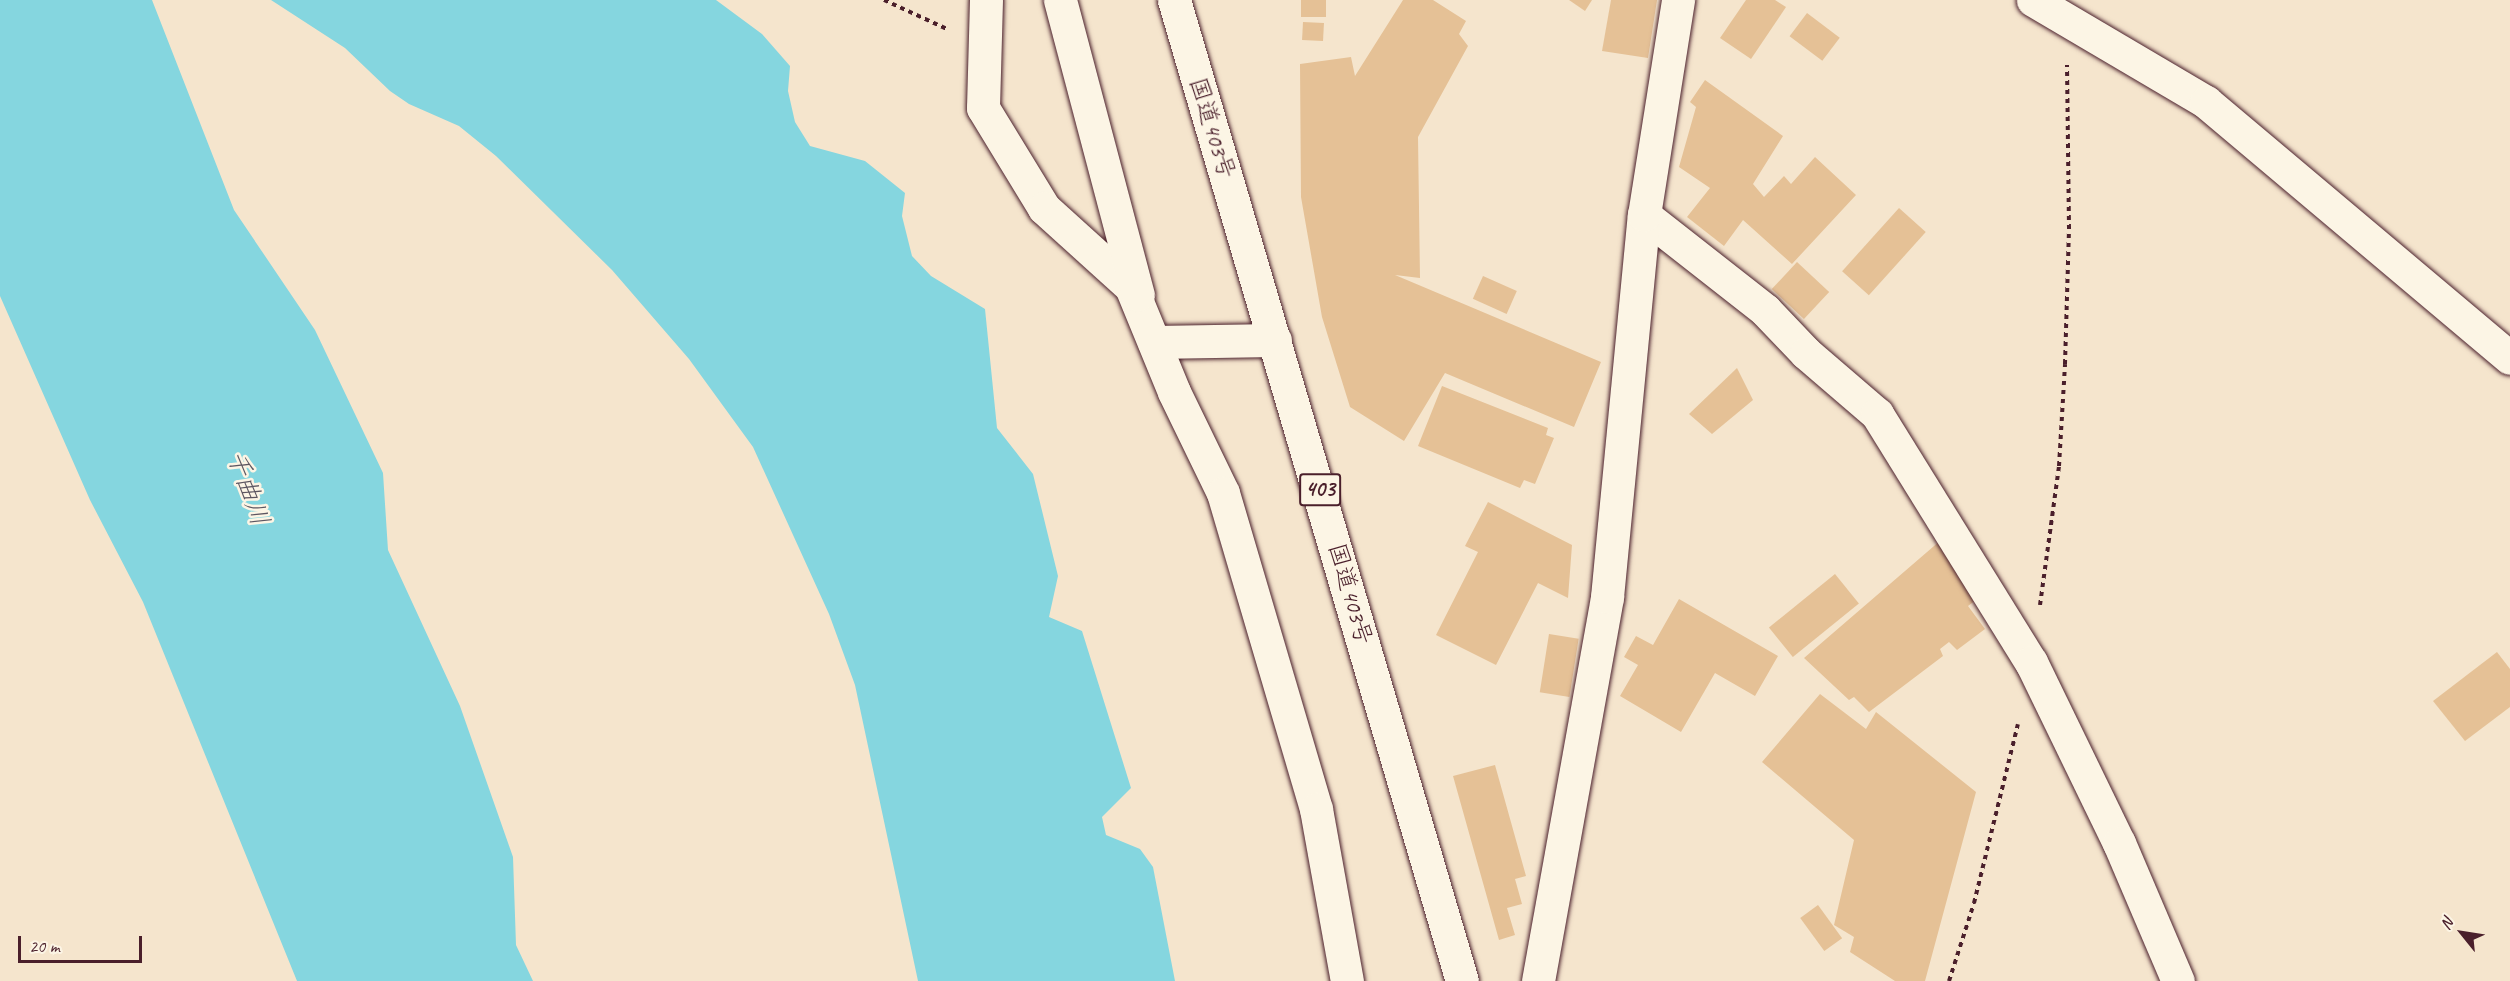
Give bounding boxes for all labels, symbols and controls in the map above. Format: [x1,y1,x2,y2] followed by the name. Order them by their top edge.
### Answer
[1183,74,1241,182] street label: 国道403号
[220,446,276,530] water label: 千曲川
[1299,471,1341,509] road number: 403
[1322,540,1378,648] street label: 国道403号
[2432,903,2492,963] north arrow
[2435,915,2458,933] text: N
[21,924,146,962] scale bar
[29,935,60,957] text: 20 m

